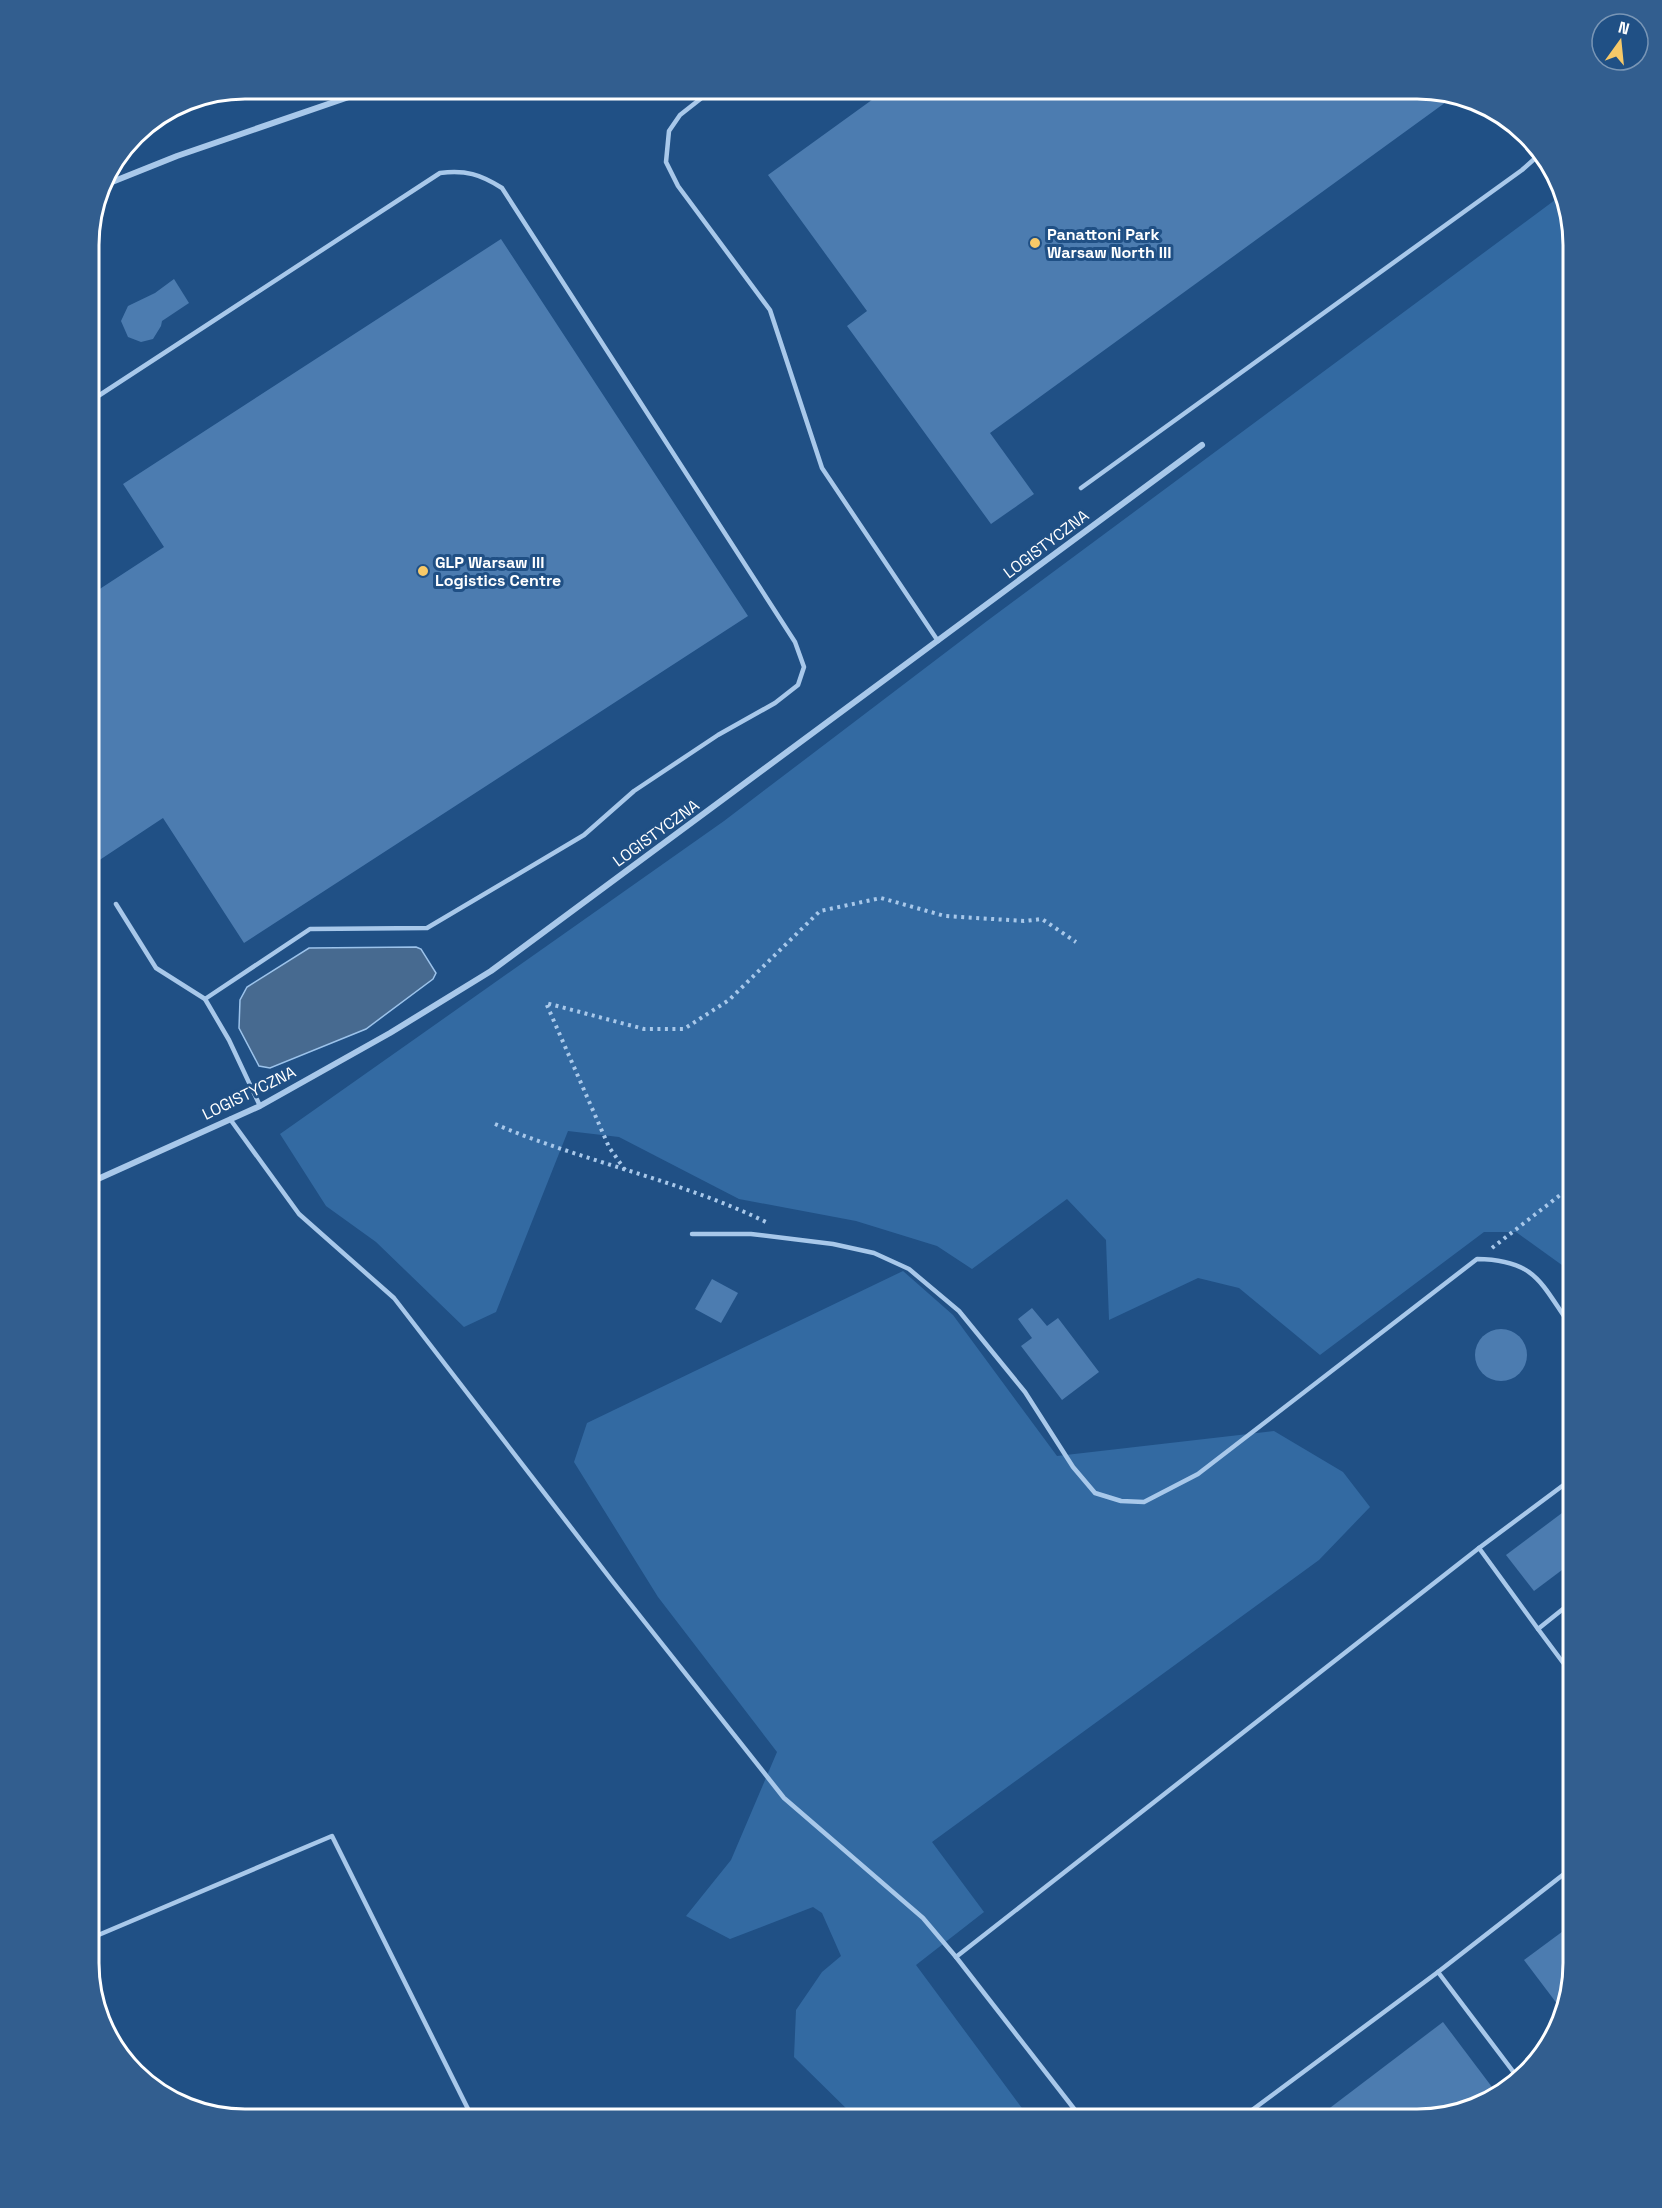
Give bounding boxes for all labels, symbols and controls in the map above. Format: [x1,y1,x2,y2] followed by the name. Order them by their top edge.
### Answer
[1590,12,1650,72] north arrow
[1616,16,1632,40] text: N
[1047,224,1172,263] place label: Panattoni Park Warsaw North III
[1028,236,1042,250] marker: Panattoni Park Warsaw North III
[999,505,1093,583] street label: LOGISTYCZNA
[435,552,561,591] place label: GLP Warsaw III Logistics Centre
[416,564,430,578] marker: GLP Warsaw III Logistics Centre
[609,795,703,871] street label: LOGISTYCZNA
[199,1061,299,1125] street label: LOGISTYCZNA

